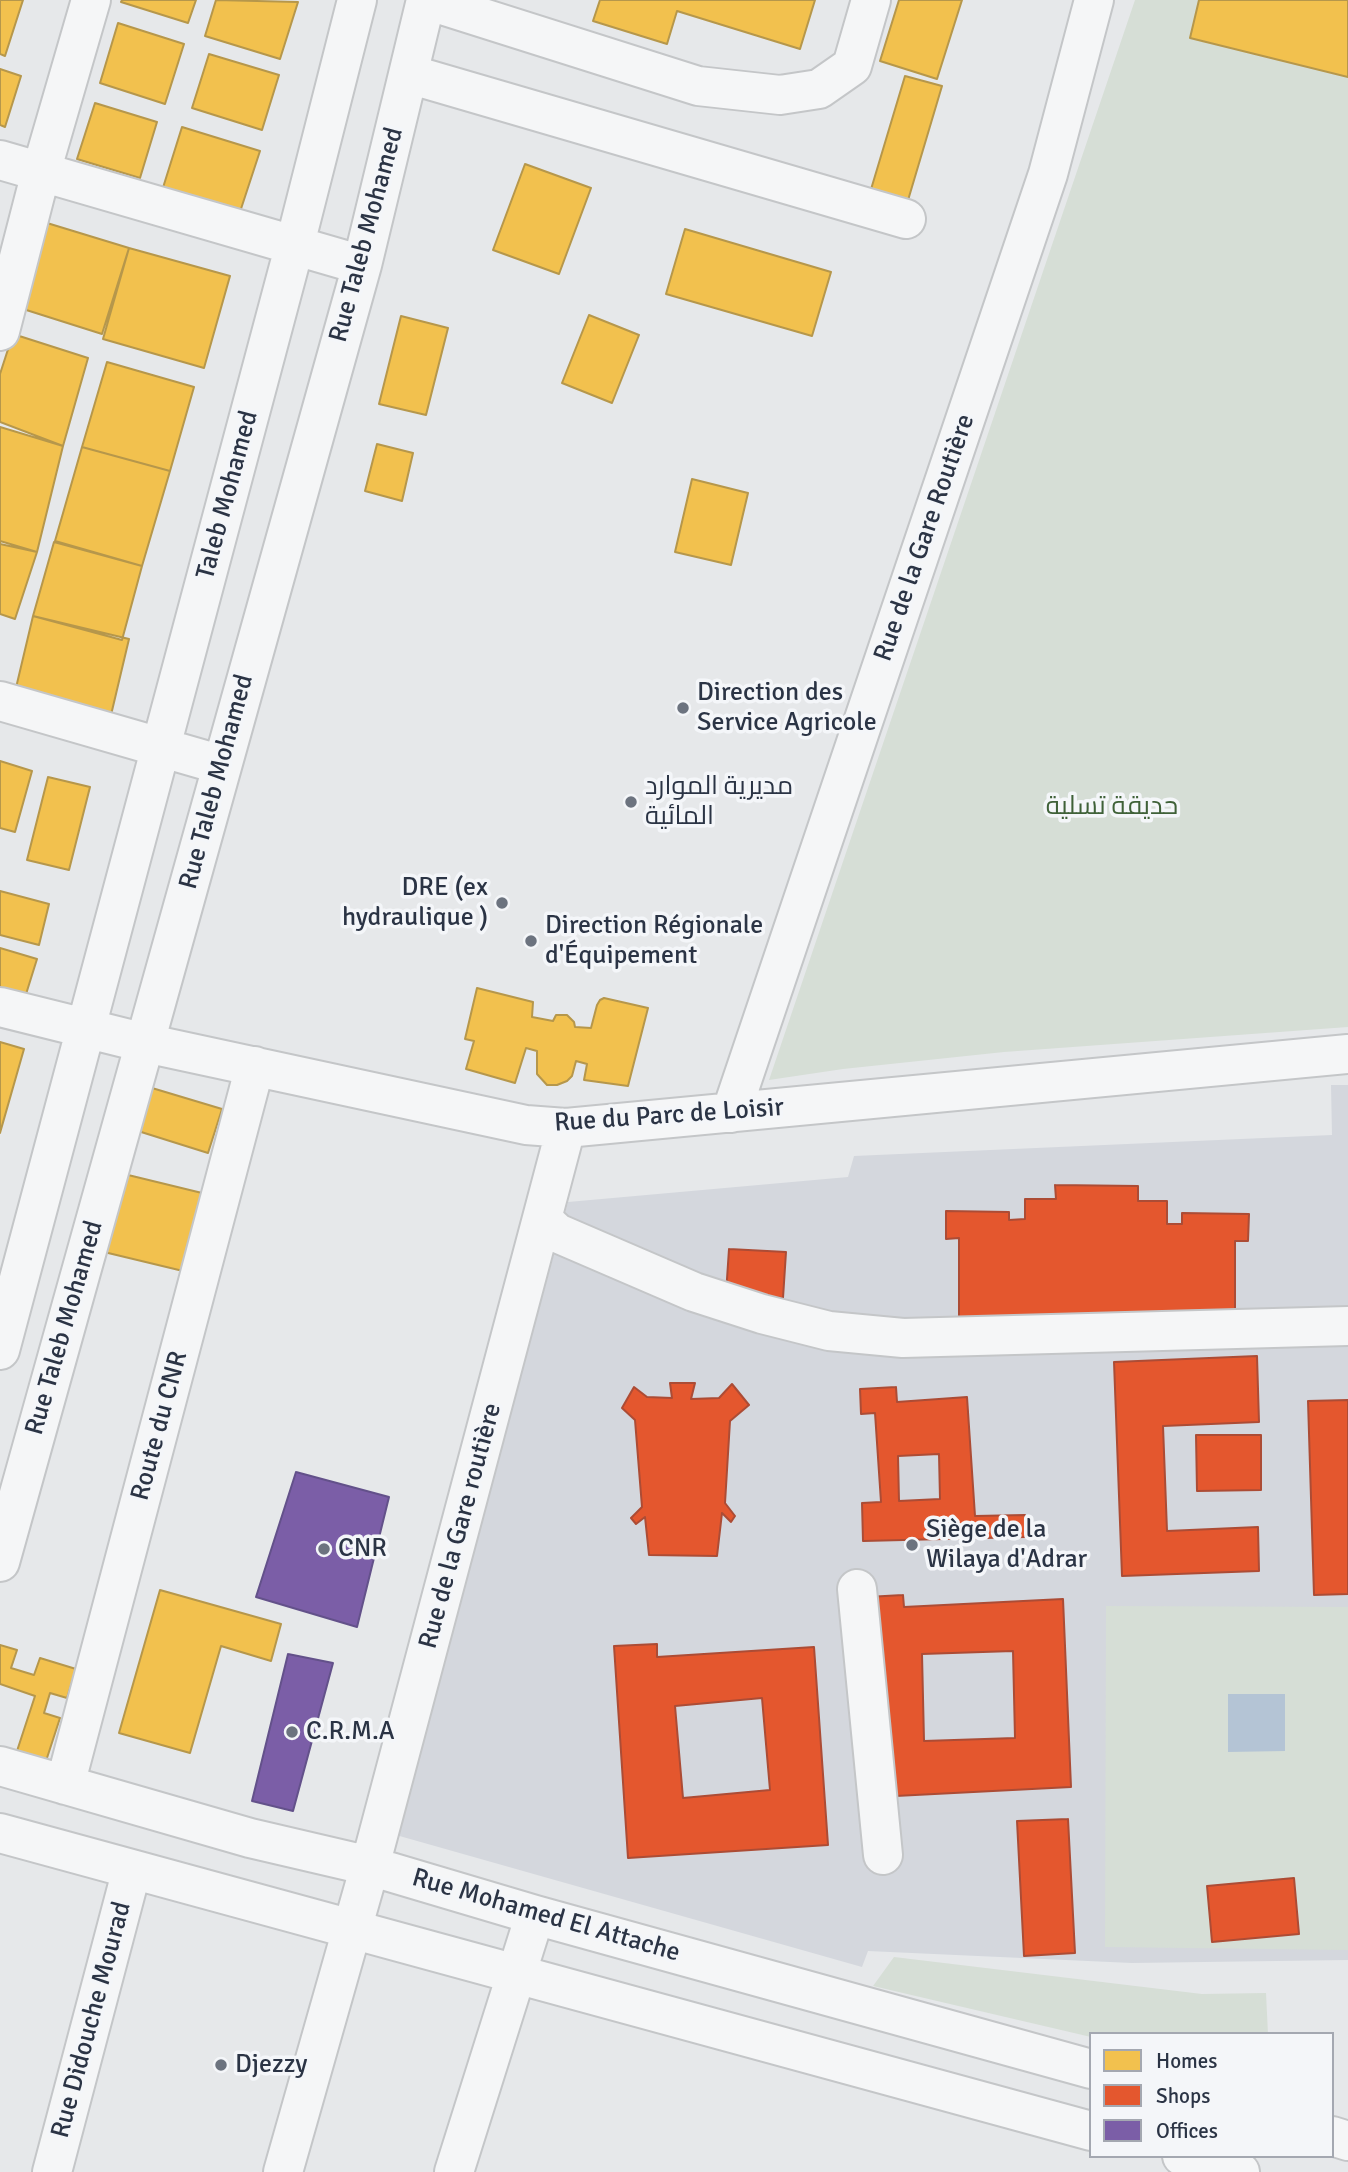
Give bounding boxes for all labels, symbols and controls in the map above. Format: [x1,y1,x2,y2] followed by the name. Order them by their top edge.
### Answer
[323,124,411,346] street label: Rue Taleb Mohamed
[191,407,265,583] street label: Taleb Mohamed
[868,410,982,666] street label: Rue de la Gare Routière
[173,671,261,893] street label: Rue Taleb Mohamed
[697,677,877,738] place label: Direction des Service Agricole
[675,700,691,716] marker: Direction des Service Agricole
[645,771,793,832] place label: مديرية الموارد المائية
[1046,791,1178,823] park label: حديقة تسلية
[623,794,639,810] marker: مديرية الموارد المائية
[342,872,488,934] place label: DRE (ex hydraulique )
[494,895,510,911] marker: DRE (ex hydraulique )
[545,910,763,972] place label: Direction Régionale d'Équipement
[523,933,539,949] marker: Direction Régionale d'Équipement
[553,1092,785,1140] street label: Rue du Parc de Loisir
[20,1217,110,1439] street label: Rue Taleb Mohamed
[125,1348,195,1504] street label: Route du CNR
[413,1400,509,1652] street label: Rue de la Gare routière
[926,1514,1087,1576] place label: Siège de la Wilaya d'Adrar
[338,1533,387,1565] place label: CNR
[904,1537,920,1553] marker: Siège de la Wilaya d'Adrar
[316,1541,332,1557] marker: CNR
[306,1716,395,1748] place label: C.R.M.A
[284,1724,300,1740] marker: C.R.M.A
[408,1863,684,1969] street label: Rue Mohamed El Attache
[45,1898,139,2142] street label: Rue Didouche Mourad
[1089,2032,1334,2158] legend
[1156,2048,1218,2074] text: Homes
[235,2049,307,2081] place label: Djezzy
[213,2057,229,2073] marker: Djezzy
[1156,2083,1210,2109] text: Shops
[1156,2118,1218,2144] text: Offices

